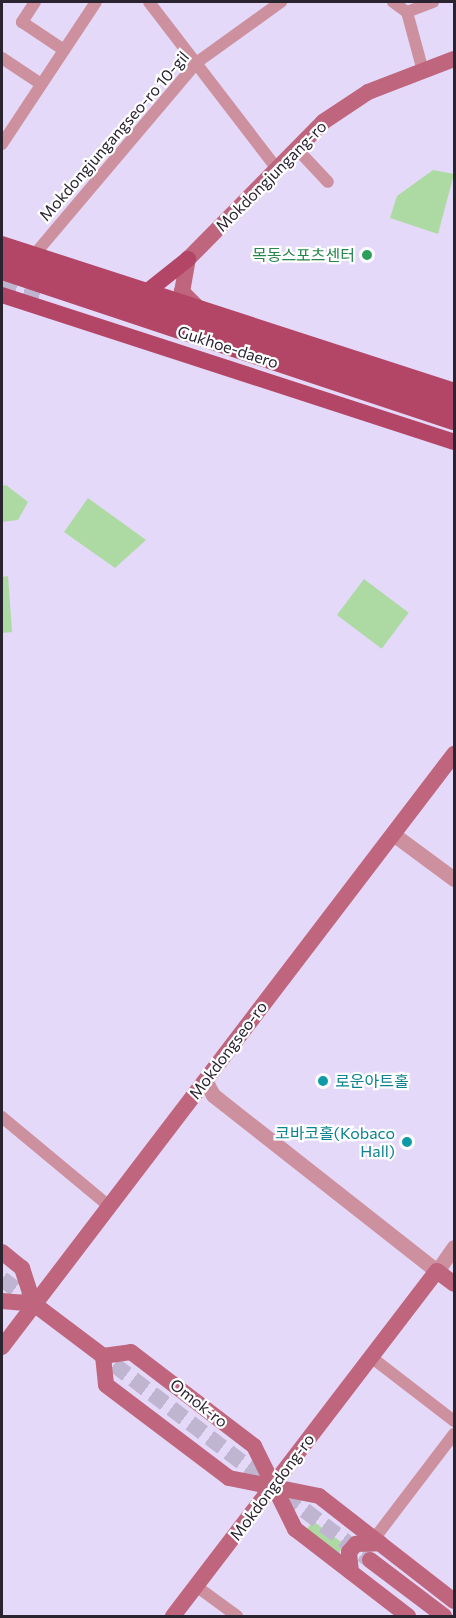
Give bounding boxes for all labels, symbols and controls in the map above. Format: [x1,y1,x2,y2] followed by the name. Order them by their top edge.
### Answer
[35,47,193,225] street label: Mokdongjungangseo-ro 10-gil
[212,117,330,235] street label: Mokdongjungang-ro
[252,245,355,265] place label: 목동스포츠센터
[360,248,374,262] marker: 목동스포츠센터
[175,322,281,372] street label: Gukhoe-daero
[185,997,271,1103] street label: Mokdongseo-ro
[335,1071,409,1091] place label: 로운아트홀
[316,1074,330,1088] marker: 로운아트홀
[275,1123,395,1161] place label: 코바코홀(Kobaco Hall)
[400,1135,414,1149] marker: 코바코홀(Kobaco Hall)
[167,1375,231,1431] street label: Omok-ro
[226,1430,318,1544] street label: Mokdongdong-ro

